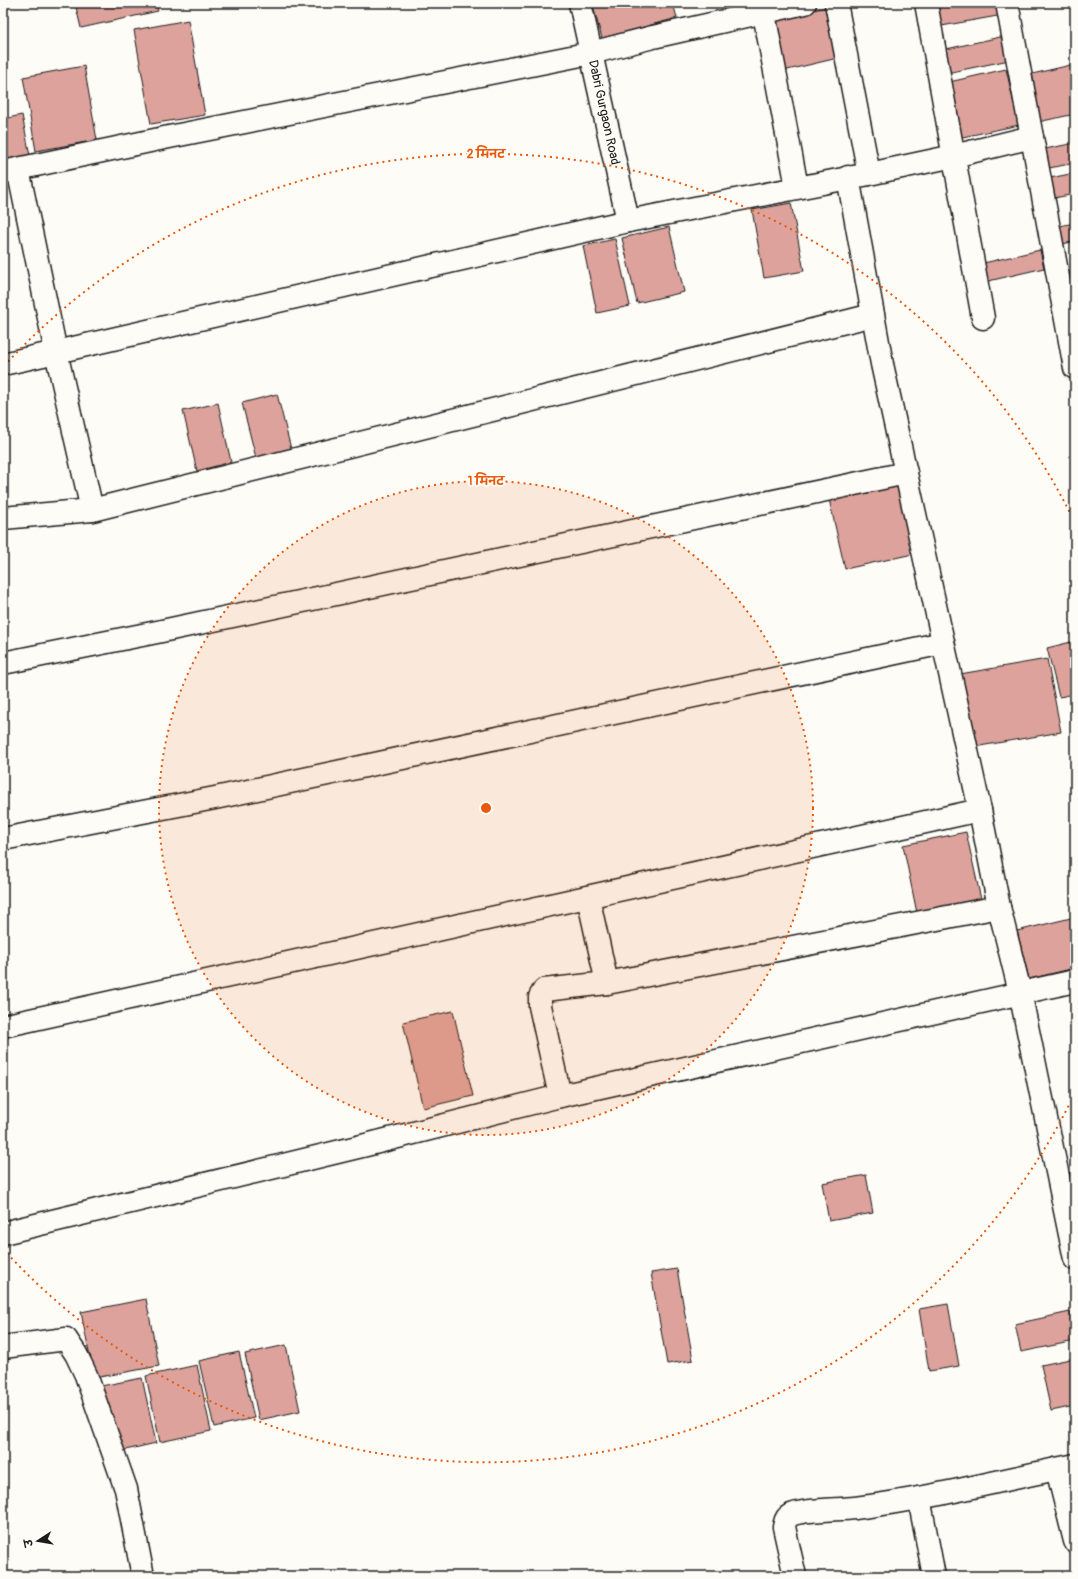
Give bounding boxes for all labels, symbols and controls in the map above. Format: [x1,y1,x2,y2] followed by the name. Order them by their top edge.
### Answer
[585,59,623,166] street label: Dabri Gurgaon Road
[467,145,506,162] text: 2 मिनट
[468,472,505,489] text: 1 मिनट
[479,801,493,815] centre of rings
[18,1521,58,1561] north arrow
[21,1536,36,1549] text: उ

